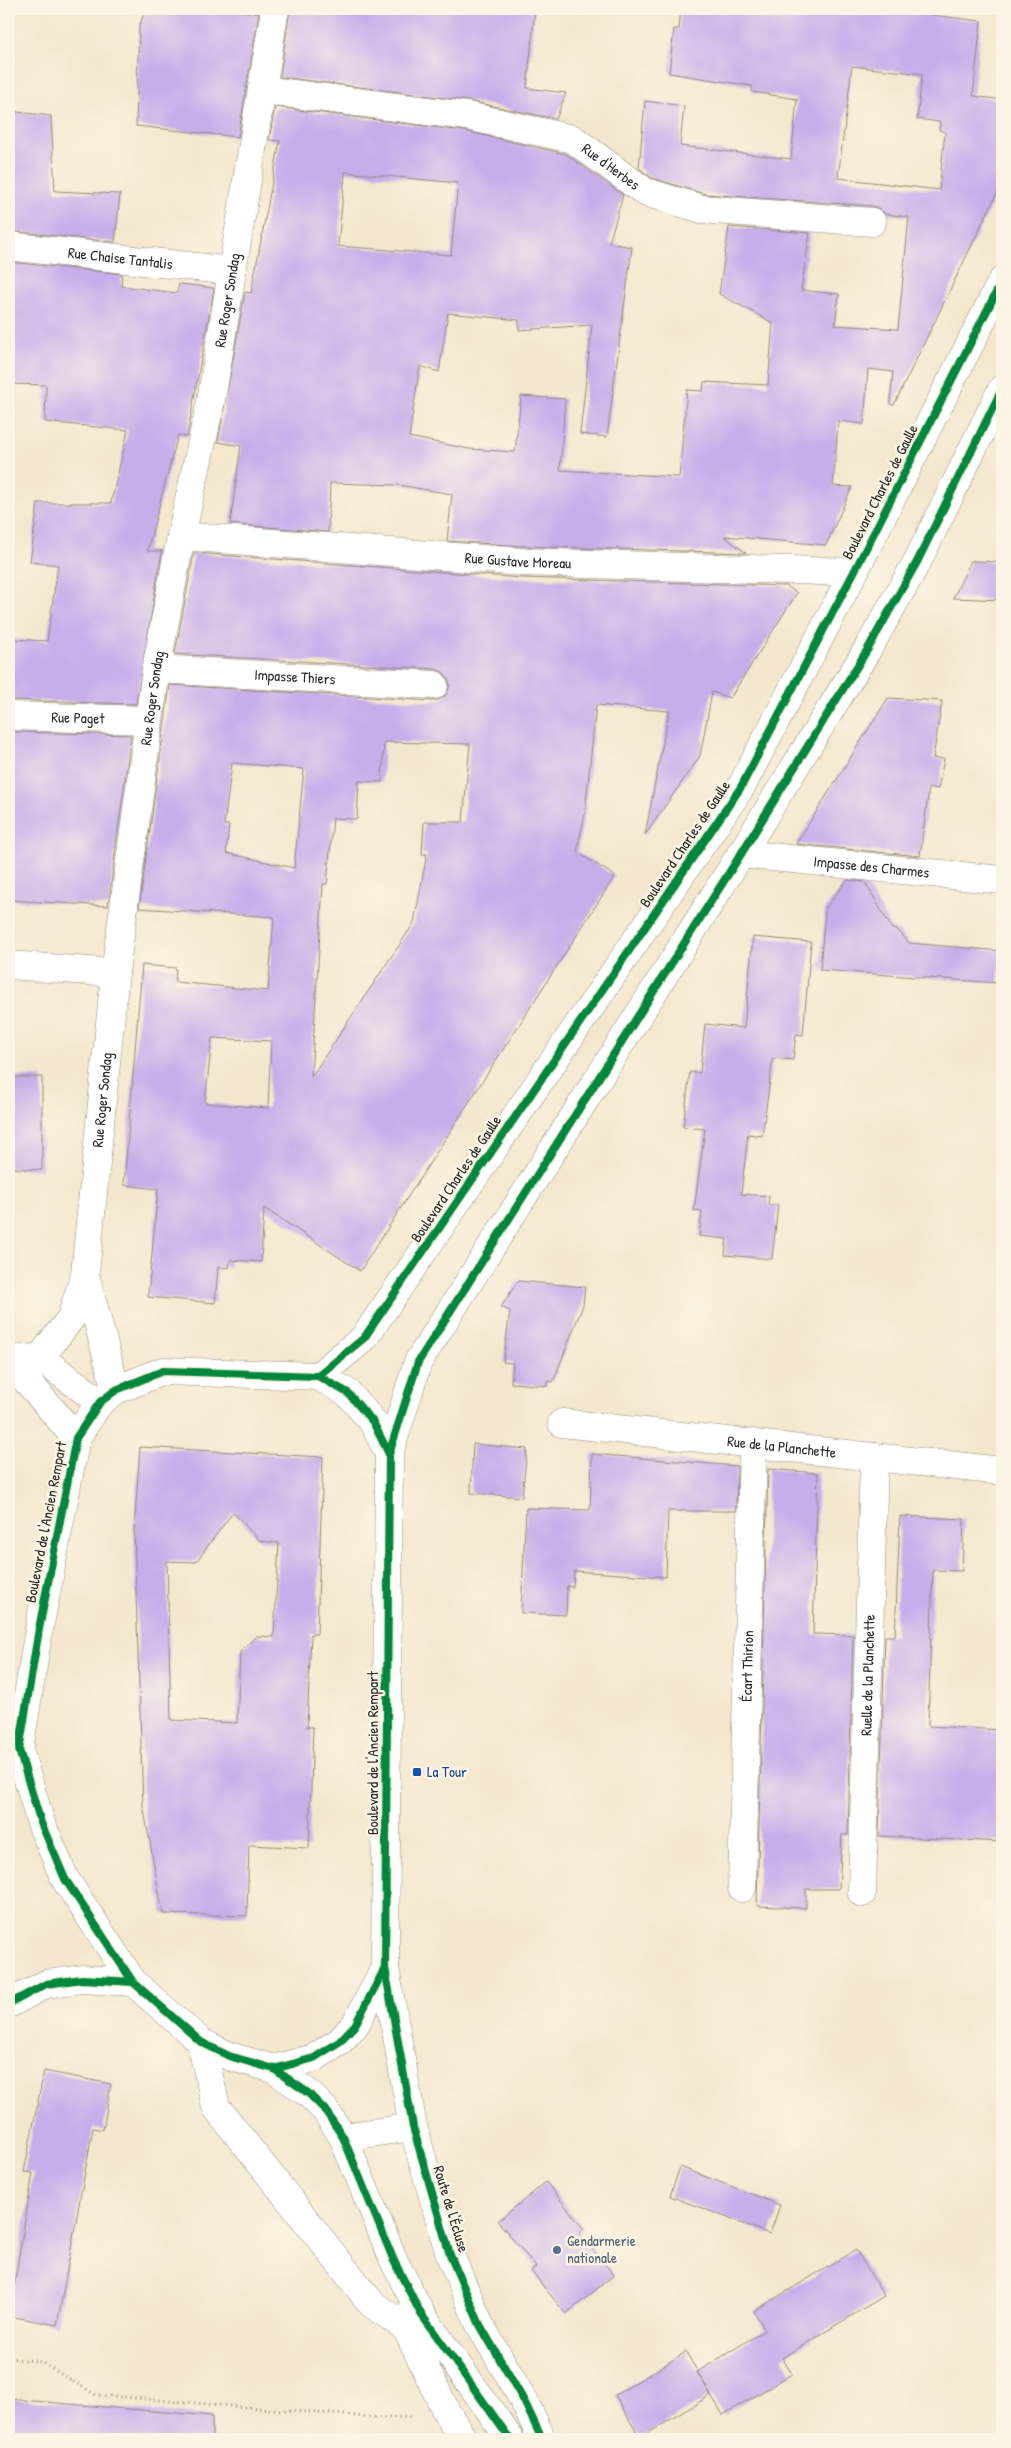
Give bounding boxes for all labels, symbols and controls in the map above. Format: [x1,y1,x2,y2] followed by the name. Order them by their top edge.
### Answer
[578,138,645,195] street label: Rue d'Herbes
[67,242,174,274] street label: Rue Chaise Tantalis
[209,251,245,349] street label: Rue Roger Sondag
[836,421,923,563] street label: Boulevard Charles de Gaulle
[464,547,572,573] street label: Rue Gustave Moreau
[135,649,169,747] street label: Rue Roger Sondag
[254,664,336,689] street label: Impasse Thiers
[51,706,106,729] street label: Rue Paget
[634,776,735,911] street label: Boulevard Charles de Gaulle
[812,850,931,883] street label: Impasse des Charmes
[87,1051,117,1148] street label: Rue Roger Sondag
[405,1111,506,1246] street label: Boulevard Charles de Gaulle
[726,1430,837,1463] street label: Rue de la Planchette
[20,1439,72,1604] street label: Boulevard de l'Ancien Rempart
[855,1614,880,1736] street label: Ruelle de la Planchette
[736,1630,758,1702] street label: Écart Thirion
[362,1670,383,1835] street label: Boulevard de l'Ancien Rempart
[427,1761,467,1782] place label: La Tour
[411,1766,423,1778] marker: La Tour
[428,2163,475,2255] street label: Route de l'Écluse
[567,2230,636,2268] place label: Gendarmerie nationale
[551,2244,563,2256] marker: Gendarmerie nationale

